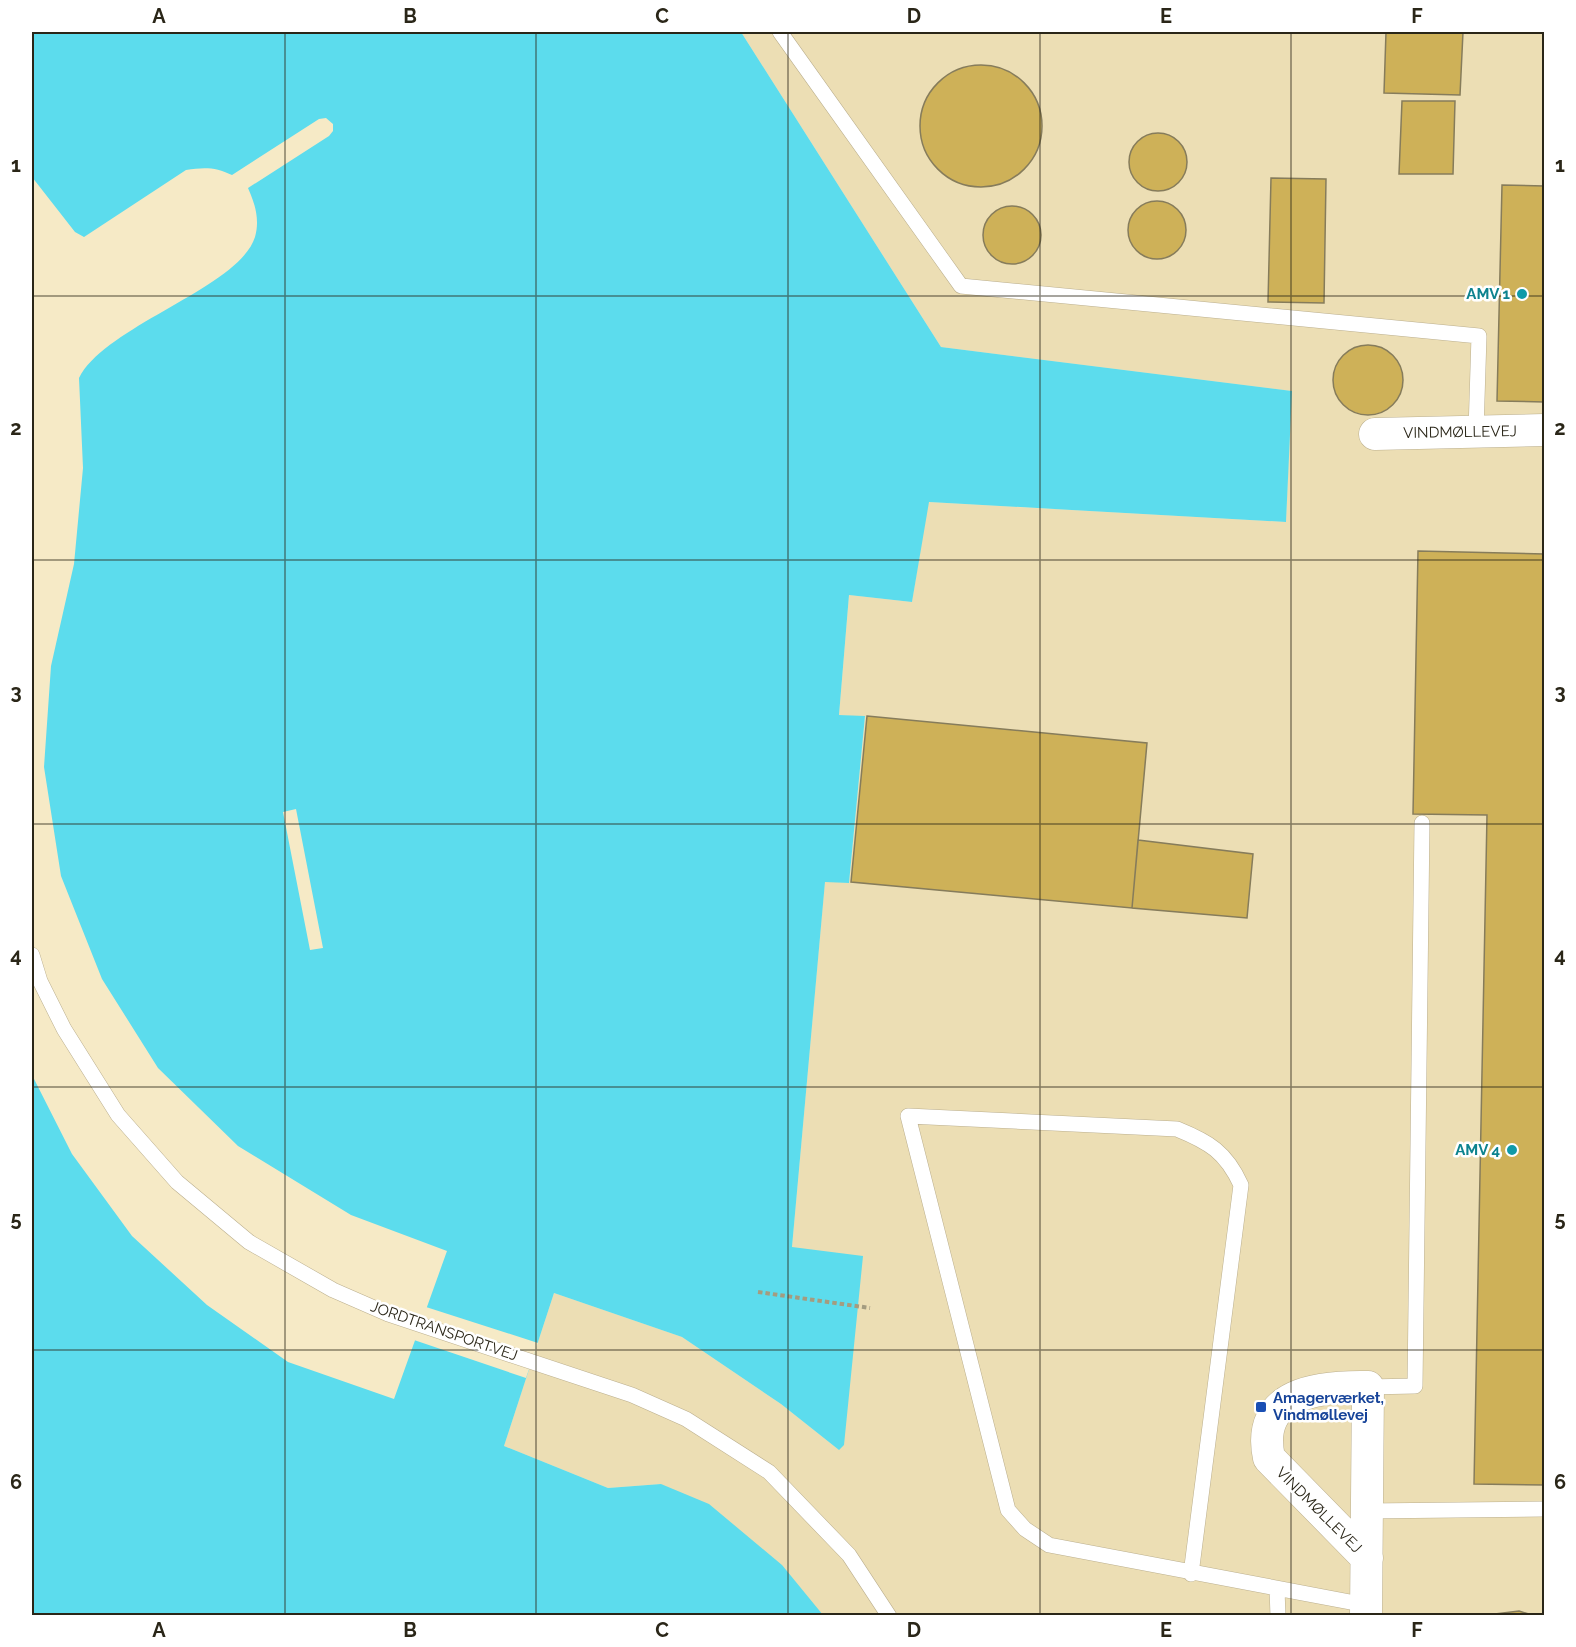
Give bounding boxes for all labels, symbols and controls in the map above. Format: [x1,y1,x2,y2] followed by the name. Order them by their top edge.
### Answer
[152,4,166,28] text: A
[403,4,417,28] text: B
[655,4,669,28] text: C
[907,4,921,28] text: D
[1160,4,1172,28] text: E
[1411,4,1423,28] text: F
[11,153,21,177] text: 1
[1555,153,1565,177] text: 1
[1466,285,1511,303] place label: AMV 1
[1515,287,1529,301] marker: AMV 1
[10,416,22,440] text: 2
[1554,416,1566,440] text: 2
[1403,422,1517,442] street label: VINDMØLLEVEJ
[10,680,22,704] text: 3
[1554,680,1566,704] text: 3
[10,943,22,967] text: 4
[1554,943,1566,967] text: 4
[1455,1141,1500,1159] place label: AMV 4
[1505,1143,1519,1157] marker: AMV 4
[10,1207,22,1231] text: 5
[1554,1207,1566,1231] text: 5
[368,1297,520,1365] street label: JORDTRANSPORTVEJ
[1273,1389,1384,1424] place label: Amagerværket, Vindmøllevej
[1254,1400,1268,1414] marker: Amagerværket, Vindmøllevej
[1272,1463,1366,1557] street label: VINDMØLLEVEJ
[10,1470,22,1494] text: 6
[1554,1470,1566,1494] text: 6
[152,1618,166,1642] text: A
[403,1618,417,1642] text: B
[655,1618,669,1642] text: C
[907,1618,921,1642] text: D
[1160,1618,1172,1642] text: E
[1411,1618,1423,1642] text: F

